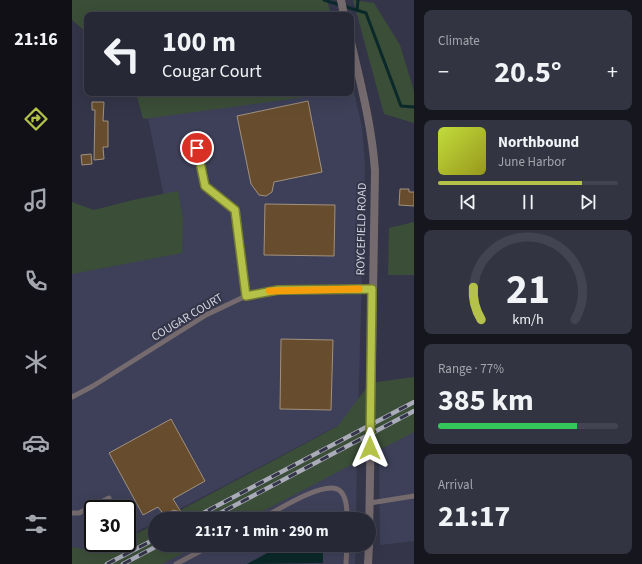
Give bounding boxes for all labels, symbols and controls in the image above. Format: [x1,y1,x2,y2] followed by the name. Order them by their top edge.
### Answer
[162,22,236,62] text: 100 m
[14,27,58,52] text: 21:16
[96,28,148,80] icon: left
[438,32,480,50] text: Climate
[494,51,562,94] text: 20.5°
[438,56,449,88] text: −
[607,56,618,88] text: +
[162,59,262,84] text: Cougar Court
[22,105,50,133] icon: directions
[180,131,214,165] pin
[498,132,579,153] text: Northbound
[186,137,208,159] icon: arrive
[498,153,566,171] text: June Harbor
[352,182,371,276] street label: ROYCEFIELD ROAD
[22,186,50,214] icon: music
[457,191,479,213] icon: previous
[517,191,539,213] icon: pause
[577,191,599,213] icon: next
[506,260,550,320] text: 21
[22,267,50,295] icon: phone
[148,289,227,345] street label: COUGAR COURT
[512,309,544,330] text: km/h
[22,348,50,376] icon: climate
[438,360,504,378] text: Range · 77%
[438,379,534,422] text: 385 km
[349,427,391,469] position arrow
[22,429,50,457] icon: car
[438,476,473,494] text: Arrival
[438,495,510,538] text: 21:17
[84,500,136,552] speed limit sign: 30
[22,510,50,538] icon: filters
[195,521,329,542] text: 21:17 · 1 min · 290 m

